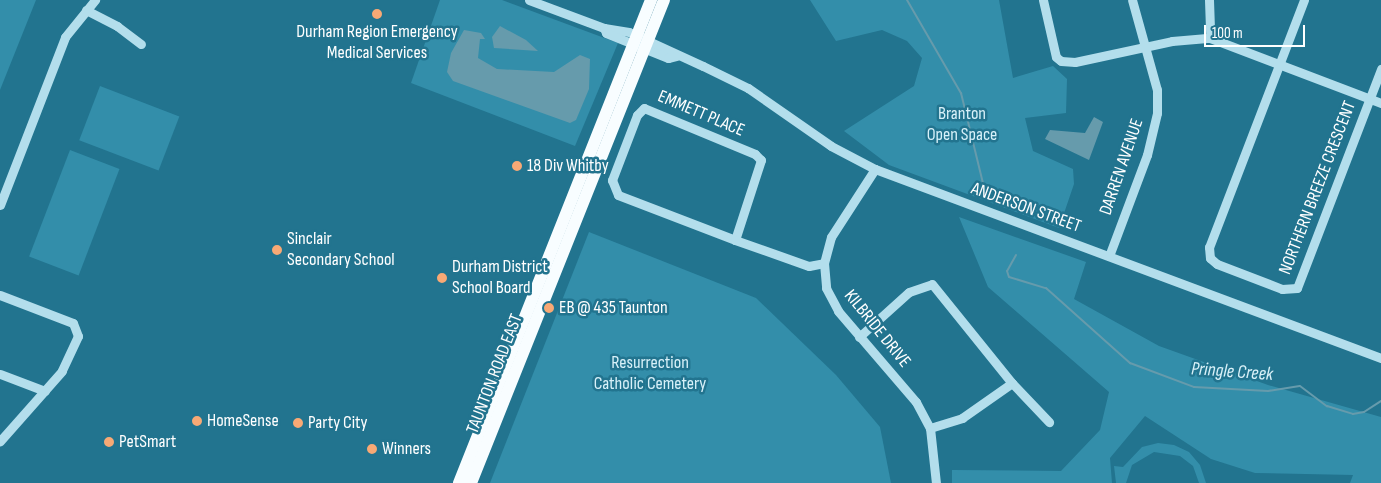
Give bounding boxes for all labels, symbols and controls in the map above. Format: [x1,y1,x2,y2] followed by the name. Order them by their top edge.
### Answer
[371,8,383,20] marker: Durham Region Emergency Medical Services
[1206,15,1307,47] scale bar
[296,22,458,64] place label: Durham Region Emergency Medical Services
[1212,24,1243,43] text: 100 m
[654,86,748,142] street label: EMMETT PLACE
[1275,98,1361,278] street label: NORTHERN BREEZE CRESCENT
[927,104,997,146] park label: Branton Open Space
[1095,116,1149,218] street label: DARREN AVENUE
[527,155,609,177] place label: 18 Div Whitby
[511,160,523,172] marker: 18 Div Whitby
[968,178,1084,238] street label: ANDERSON STREET
[287,229,395,272] place label: Sinclair Secondary School
[271,244,283,256] marker: Sinclair Secondary School
[452,257,548,300] place label: Durham District School Board
[436,272,448,284] marker: Durham District School Board
[839,286,915,372] street label: KILBRIDE DRIVE
[559,297,668,319] place label: EB @ 435 Taunton
[543,302,555,314] marker: EB @ 435 Taunton
[462,311,528,437] street label: TAUNTON ROAD EAST
[594,353,706,396] park label: Resurrection Catholic Cemetery
[1190,358,1274,386] water label: Pringle Creek
[207,410,279,432] place label: HomeSense
[308,412,368,434] place label: Party City
[191,415,203,427] marker: HomeSense
[292,417,304,429] marker: Party City
[119,431,176,453] place label: PetSmart
[103,436,115,448] marker: PetSmart
[382,438,431,460] place label: Winners
[366,443,378,455] marker: Winners

